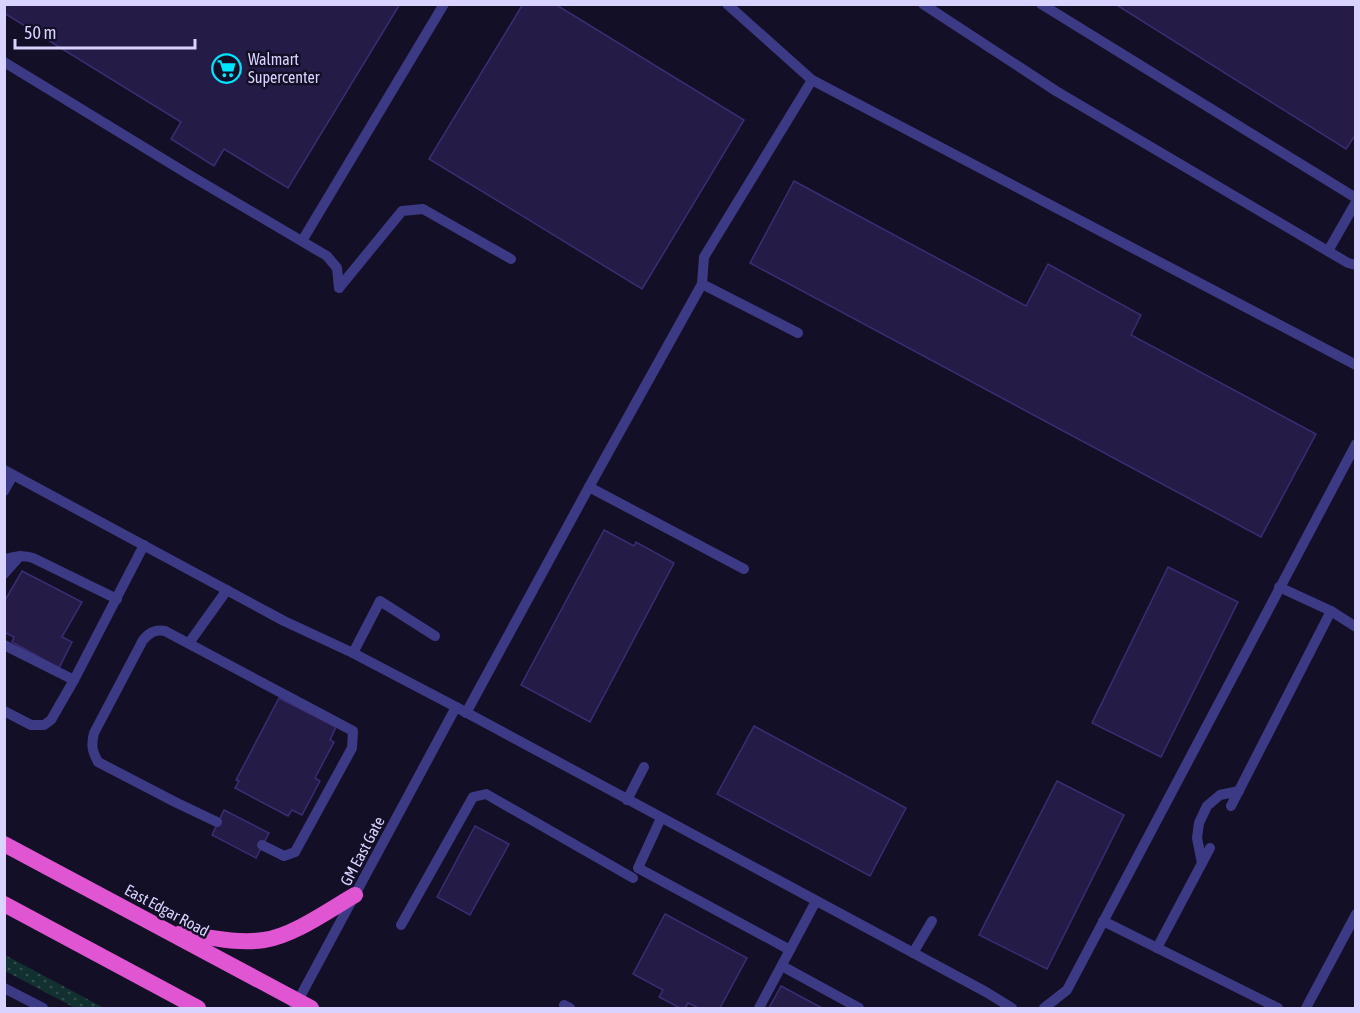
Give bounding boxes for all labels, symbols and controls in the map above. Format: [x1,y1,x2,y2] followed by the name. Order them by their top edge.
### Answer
[15,12,195,50] scale bar
[24,22,56,43] text: 50 m
[248,50,320,87] place label: Walmart Supercenter
[211,52,243,84] supermarket icon: Walmart Supercenter
[336,813,388,889] street label: GM East Gate
[121,880,212,941] street label: East Edgar Road

